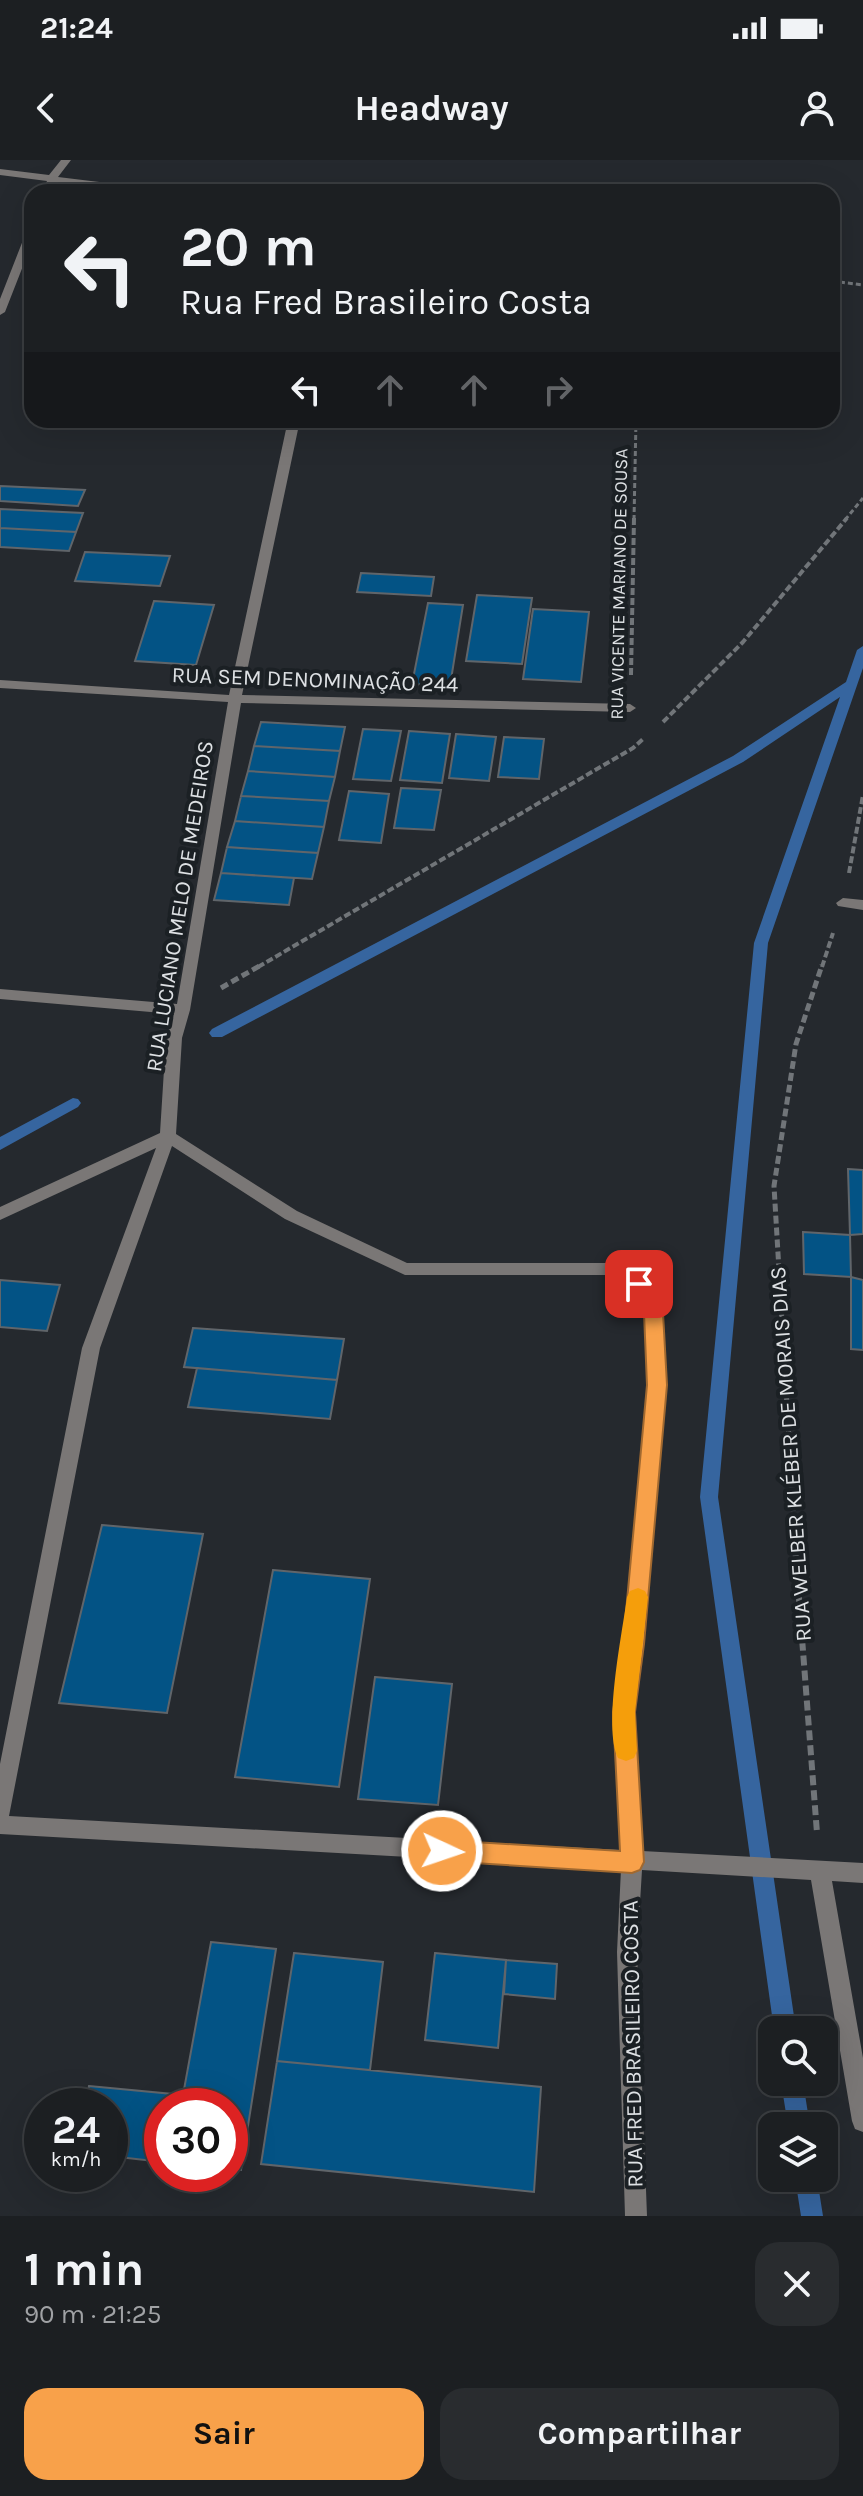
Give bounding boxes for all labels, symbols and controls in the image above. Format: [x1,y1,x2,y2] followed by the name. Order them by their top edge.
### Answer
[40,10,113,46] text: 21:24
[24,86,68,130] icon: back
[795,86,839,130] icon: person
[354,87,509,129] text: Headway
[180,214,317,279] text: 20 m
[48,216,152,320] icon: left
[180,281,592,323] text: Rua Fred Brasileiro Costa
[284,368,328,412] icon: left
[368,368,412,412] icon: ahead
[452,368,496,412] icon: ahead
[536,368,580,412] icon: right
[606,448,632,720] street label: RUA VICENTE MARIANO DE SOUSA
[171,662,459,698] street label: RUA SEM DENOMINAÇÃO 244
[141,739,219,1074] street label: RUA LUCIANO MELO DE MEDEIROS
[605,1250,673,1318] pin
[617,1262,661,1306] icon: arrive
[764,1266,817,1642] street label: RUA WELBER KLÉBER DE MORAIS DIAS
[400,1809,484,1893] position arrow
[617,1900,649,2188] street label: RUA FRED BRASILEIRO COSTA
[758,2016,838,2192] map controls
[758,2016,838,2096] button: search
[144,2088,248,2192] speed limit sign: 30
[52,2106,100,2153] text: 24
[758,2112,838,2192] button: layers
[51,2148,101,2171] text: km/h
[24,2241,144,2297] text: 1 min
[755,2242,839,2326] button: close
[24,2299,161,2330] text: 90 m · 21:25
[24,2388,424,2480] button: Sair
[440,2388,839,2480] button: Compartilhar

